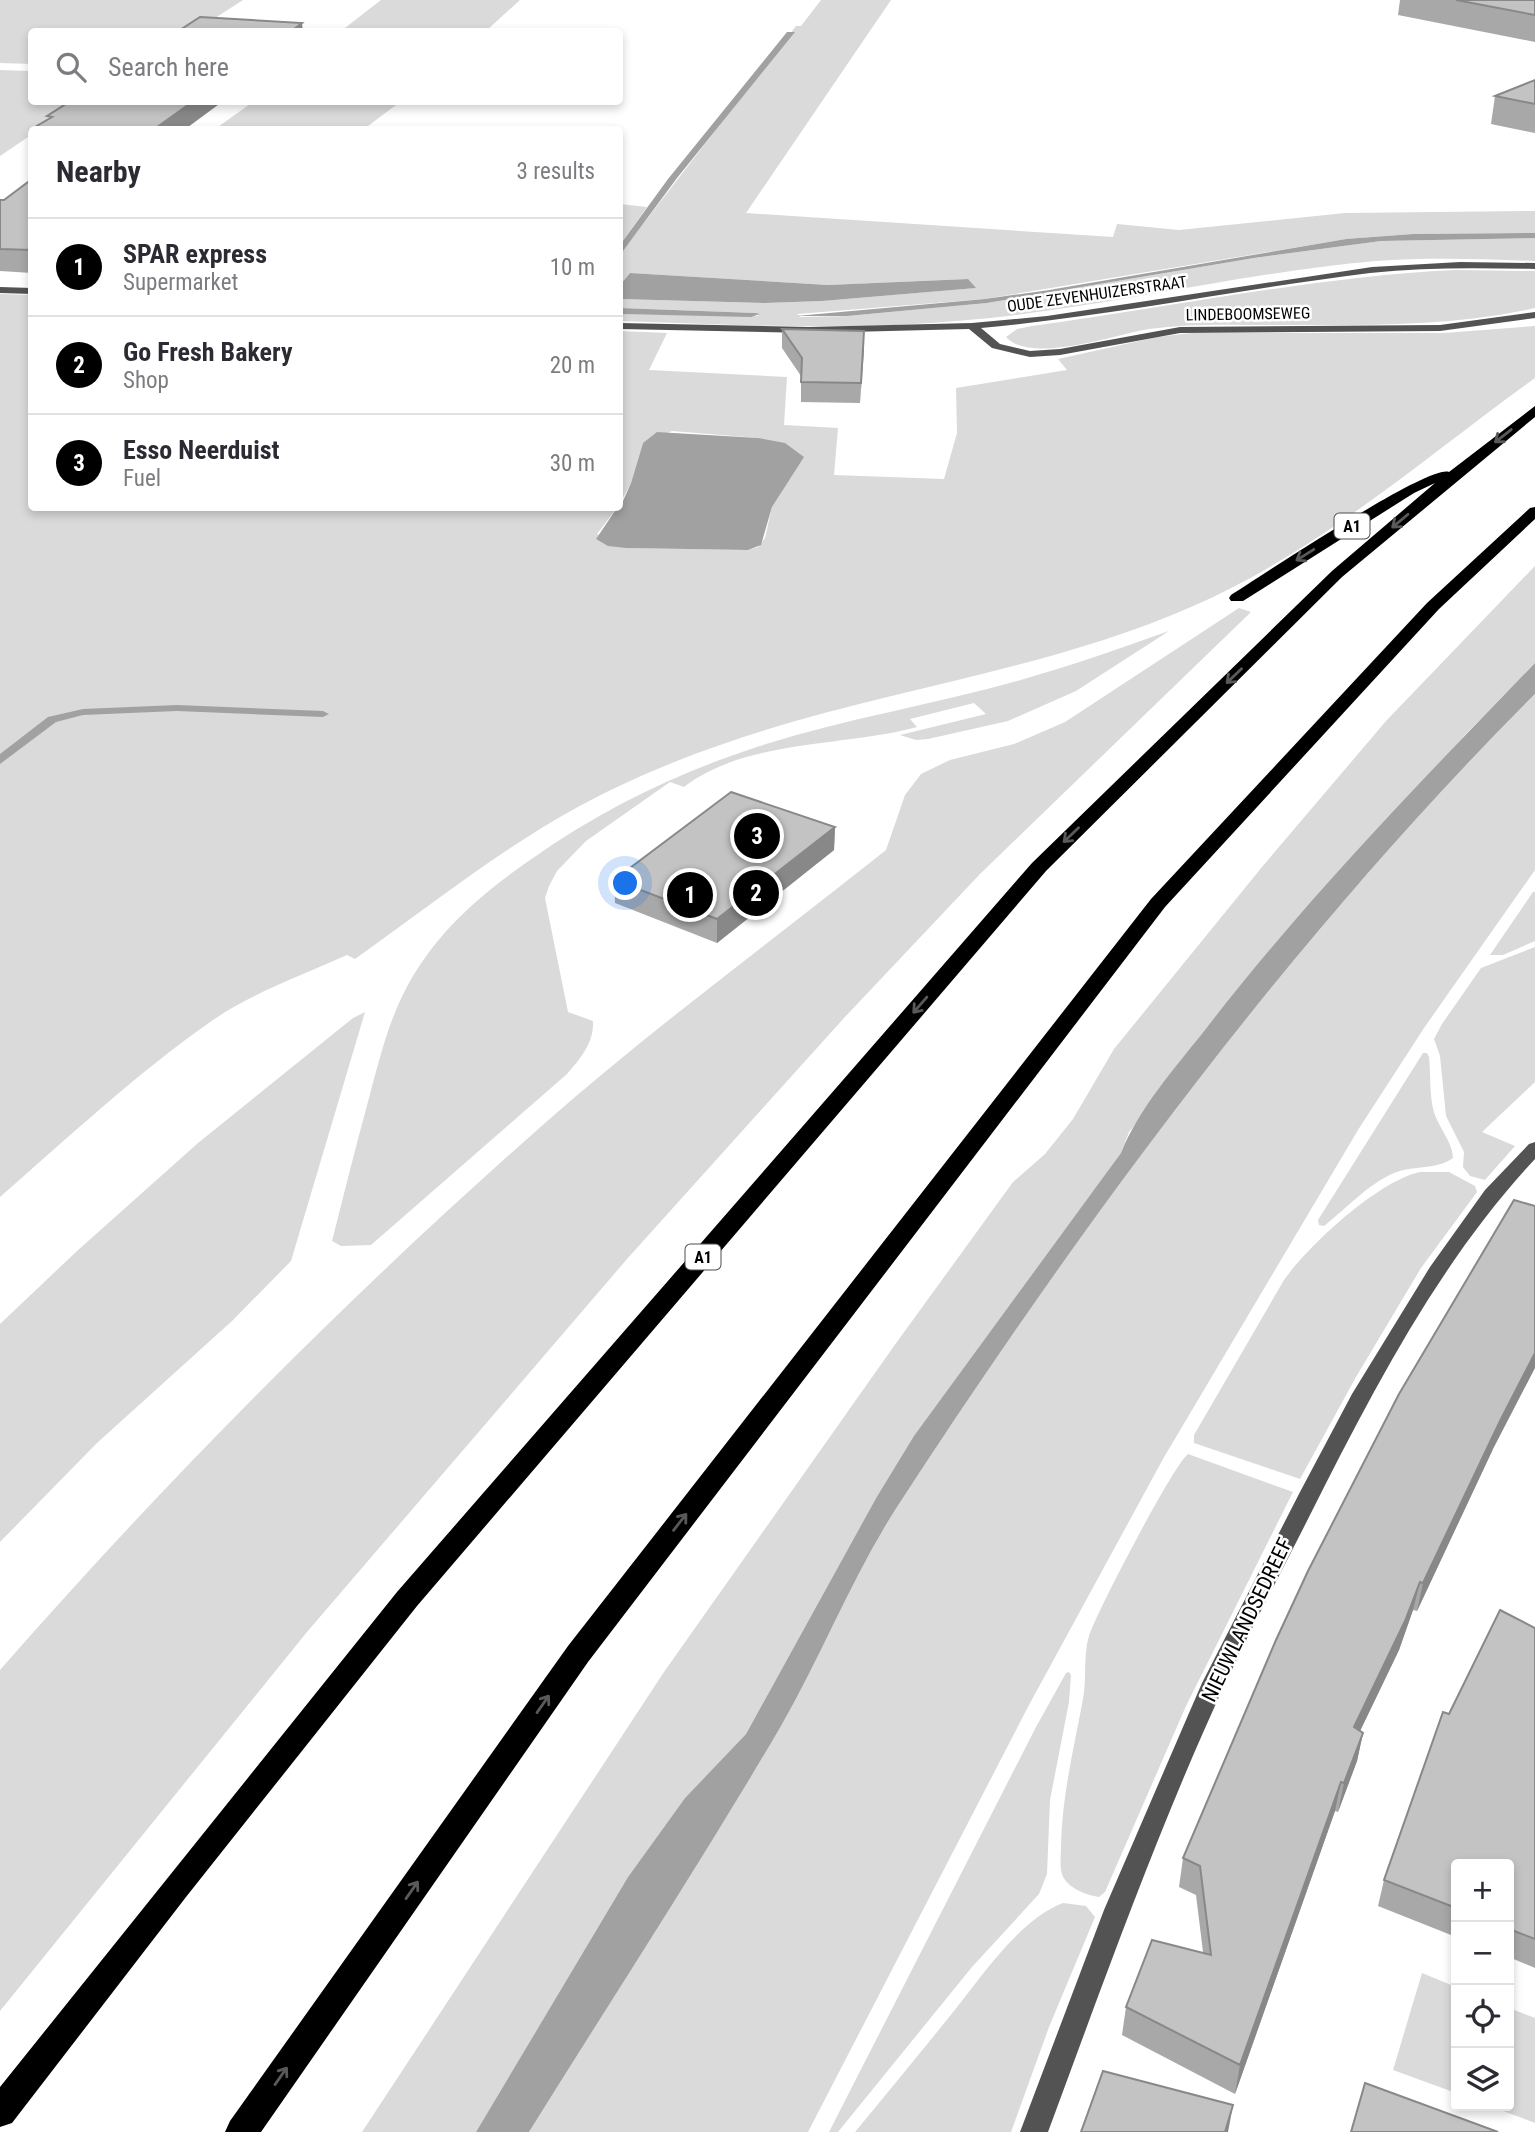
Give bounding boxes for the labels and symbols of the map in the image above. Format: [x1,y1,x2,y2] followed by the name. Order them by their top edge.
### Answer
[1006,272,1188,316] street label: OUDE ZEVENHUIZERSTRAAT
[1186,303,1310,325] street label: LINDEBOOMSEWEG
[1494,428,1512,443] one-way arrow
[1334,513,1370,538] road number: A1
[1391,513,1409,529] one-way arrow
[1296,549,1316,563] one-way arrow
[1225,667,1242,684] one-way arrow
[734,810,780,862] pin: 3
[1063,827,1080,844] one-way arrow
[608,866,642,900] your location
[733,867,779,919] pin: 2
[667,869,713,921] pin: 1
[912,996,928,1014] one-way arrow
[686,1245,720,1270] road number: A1
[672,1514,687,1532] one-way arrow
[1197,1534,1297,1706] street label: NIEUWLANDSEDREEF
[536,1695,550,1714] one-way arrow
[405,1881,419,1900] one-way arrow
[274,2067,288,2086] one-way arrow

